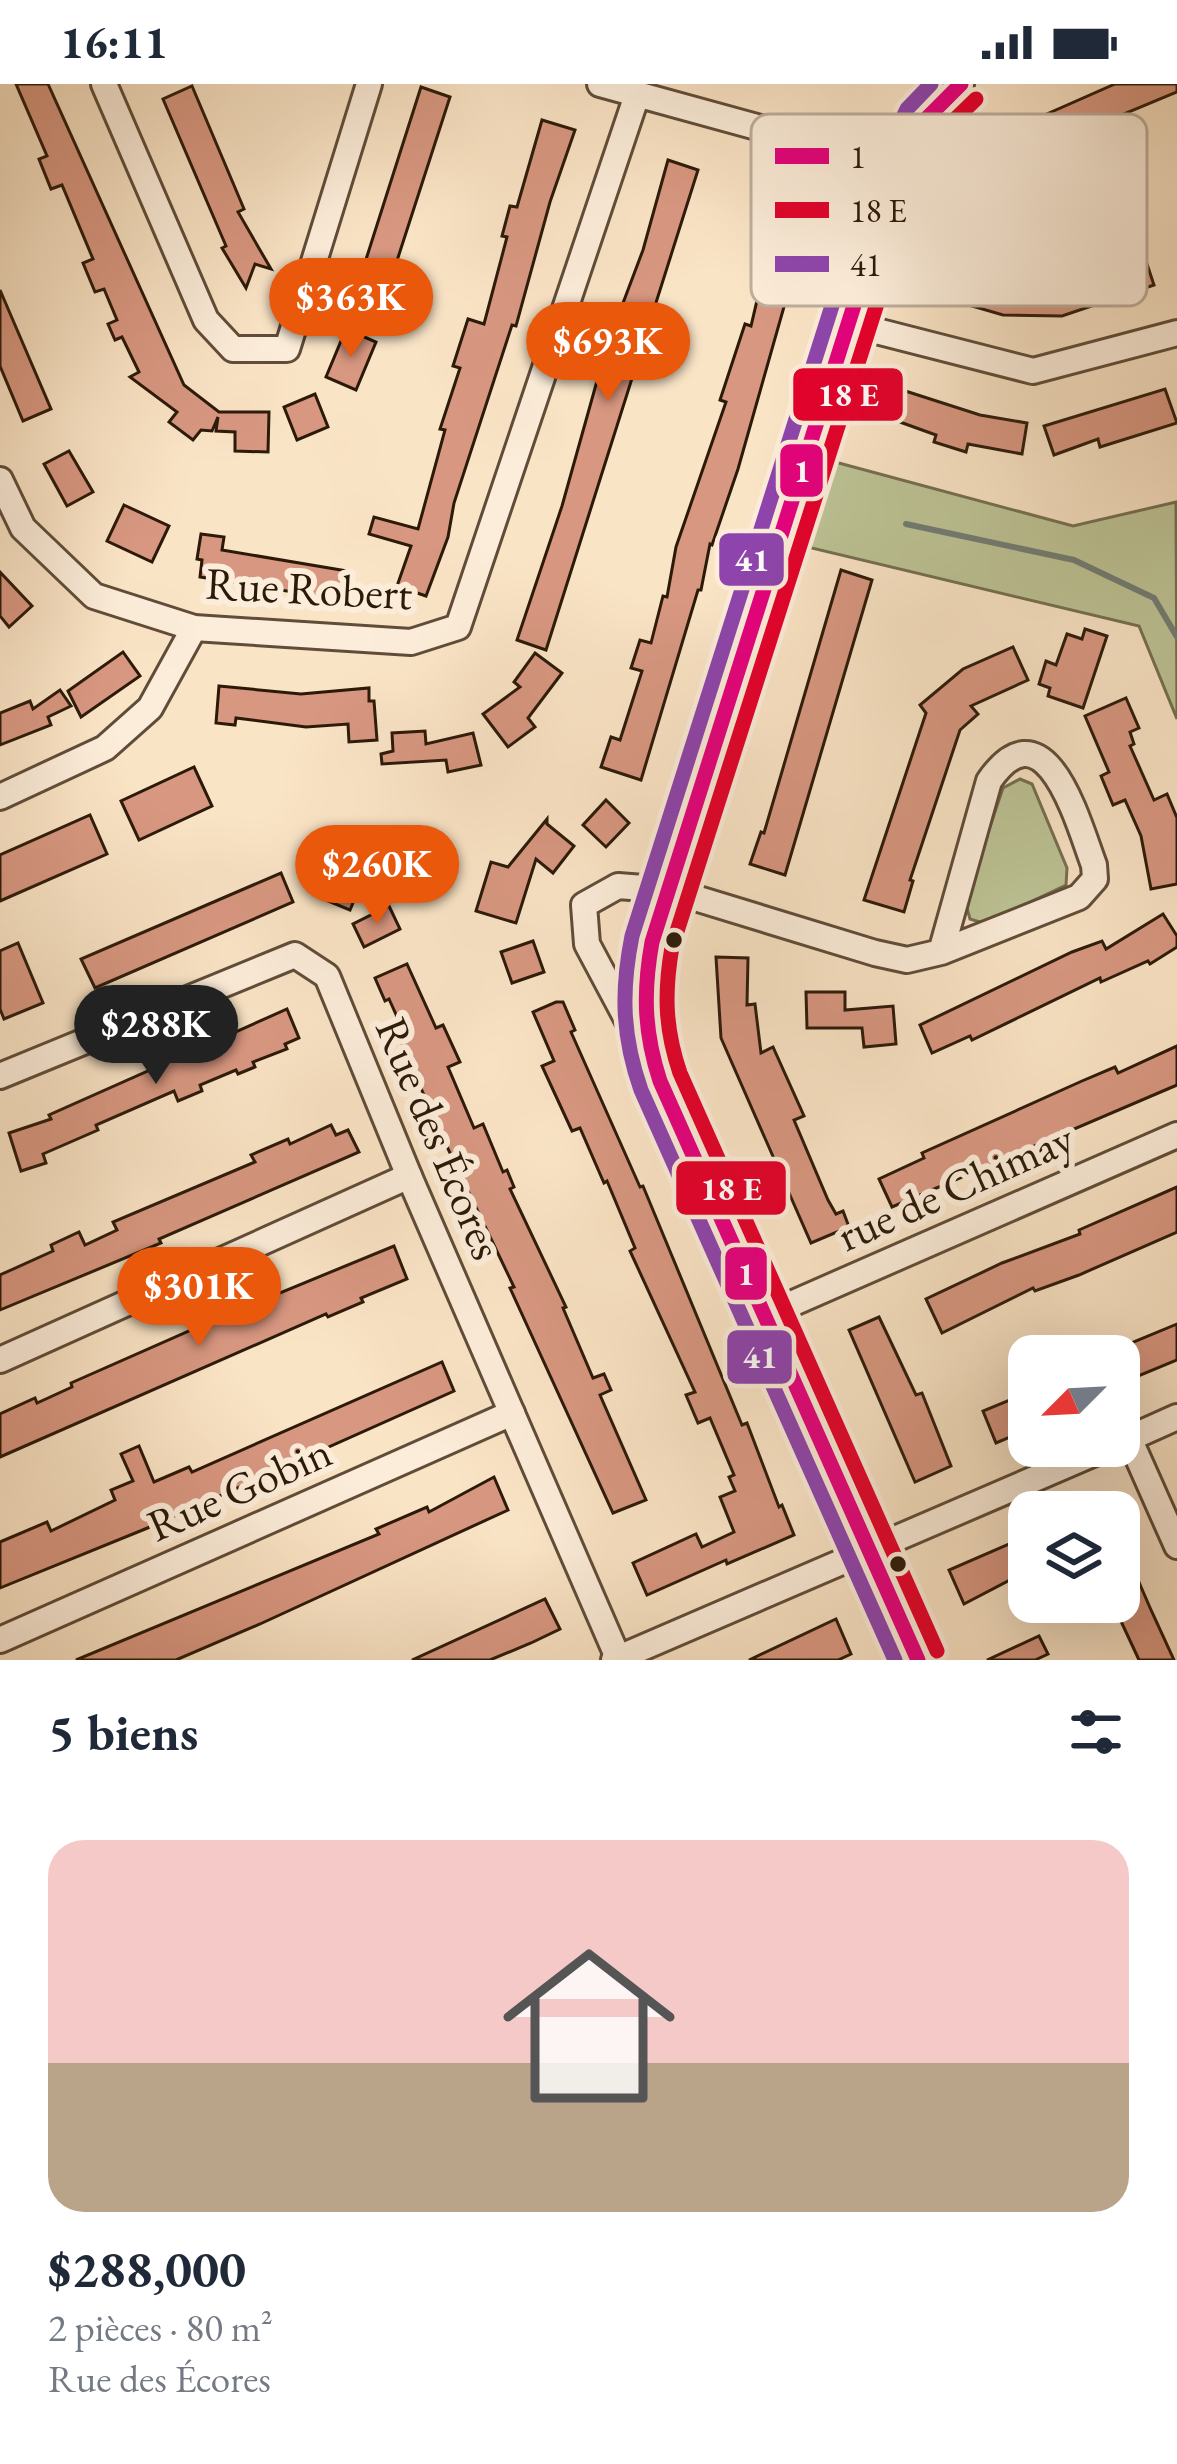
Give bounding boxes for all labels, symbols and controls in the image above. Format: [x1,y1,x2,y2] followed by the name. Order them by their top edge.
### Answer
[60,13,168,71] text: 16:11
[751,114,1147,306] legend
[850,135,866,178] text: 1
[850,189,907,232] text: 18 E
[850,243,882,286] text: 41
[267,258,435,360] pin: $363K
[296,271,406,322] text: $363K
[524,302,692,404] pin: $693K
[553,315,663,366] text: $693K
[791,366,905,423] line badge: 18 E
[817,373,879,416] text: 18 E
[778,442,825,499] line badge: 1
[793,449,811,492] text: 1
[717,531,786,588] line badge: 41
[735,538,769,581] text: 41
[204,554,414,622] street label: Rue Robert
[293,825,461,927] pin: $260K
[322,838,432,889] text: $260K
[663,929,685,951] unlabelled marker
[72,985,240,1087] pin: $288K
[101,998,211,1049] text: $288K
[363,1008,517,1268] street label: Rue des Écores
[828,1108,1083,1264] street label: rue de Chimay
[674,1159,788,1217] line badge: 18 E
[700,1167,762,1210] text: 18 E
[723,1245,769,1302] line badge: 1
[115,1247,283,1349] pin: $301K
[737,1252,755,1295] text: 1
[144,1260,254,1311] text: $301K
[725,1328,794,1386] line badge: 41
[743,1335,777,1378] text: 41
[1008,1335,1140,1467] north arrow
[1008,1335,1140,1623] map controls
[138,1422,340,1554] street label: Rue Gobin
[1008,1491,1140,1623] button: layers
[887,1553,909,1575] unlabelled marker
[48,1699,198,1765] text: 5 biens
[1063,1699,1129,1765] icon: filters
[481,1918,697,2134] icon: home
[48,2236,246,2302] text: $288,000
[48,2302,273,2353] text: 2 pièces · 80 m²
[48,2353,271,2404] text: Rue des Écores

